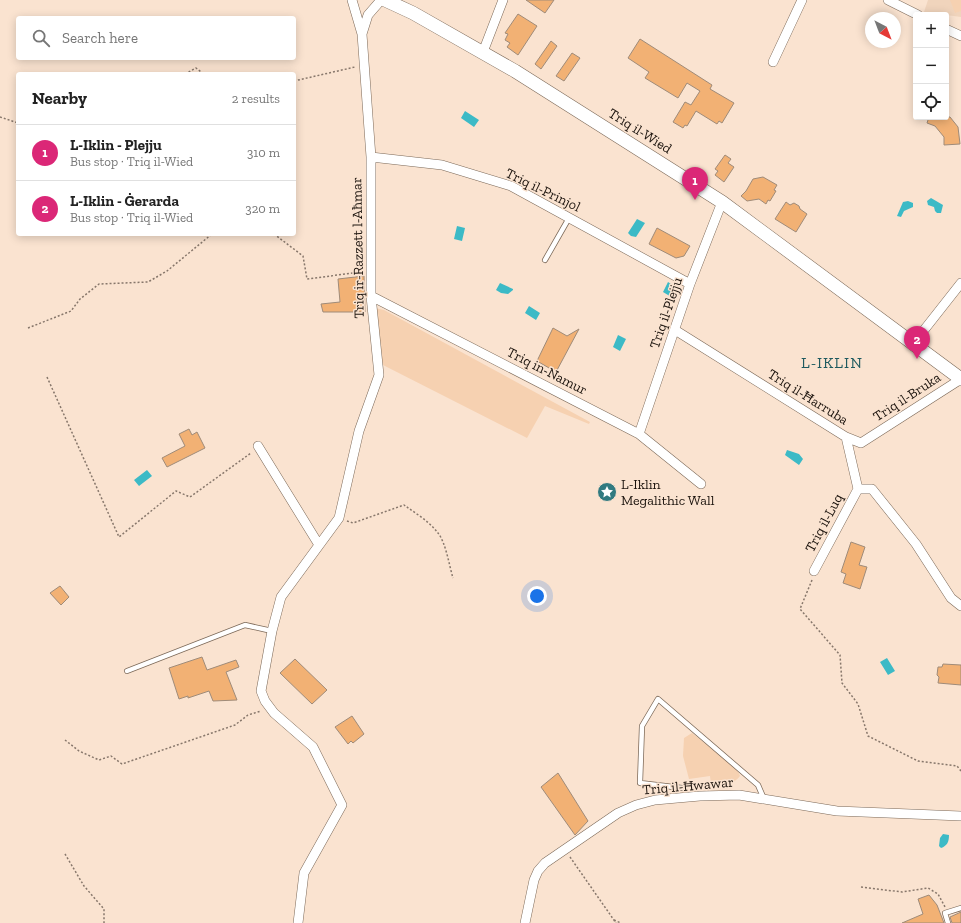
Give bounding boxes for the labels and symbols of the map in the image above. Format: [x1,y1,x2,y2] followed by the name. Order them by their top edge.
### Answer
[865,12,901,48] north arrow
[605,105,675,157] street label: Triq il-Wied
[503,165,583,216] street label: Triq il-Prinjol
[682,167,708,200] pin: 1
[348,177,368,319] street label: Triq ir-Razzett l-Aħmar
[646,275,686,351] street label: Triq il-Plejju
[904,326,930,359] pin: 2
[504,343,590,399] street label: Triq in-Namur
[801,353,863,372] district label: L-IKLIN
[765,365,852,429] street label: Triq il-Ħarruba
[870,369,944,425] street label: Triq il-Bruka
[621,476,715,509] place label: L-Iklin Megalithic Wall
[596,481,618,503] place icon: L-Iklin Megalithic Wall
[802,490,847,555] street label: Triq il-Luq
[527,586,547,606] your location
[642,774,734,798] street label: Triq il-Ħwawar

